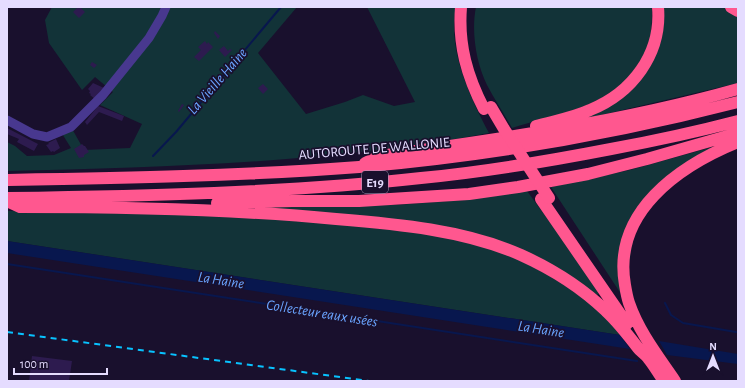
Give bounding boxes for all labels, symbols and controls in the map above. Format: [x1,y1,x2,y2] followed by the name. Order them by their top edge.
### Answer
[185,45,250,117] water label: La Vieille Haine
[298,135,450,163] street label: AUTOROUTE DE WALLONIE
[362,171,388,193] road number: E19
[197,269,245,292] water label: La Haine
[265,297,379,330] water label: Collecteur eaux usées
[517,318,565,341] water label: La Haine
[693,336,733,376] north arrow
[709,341,717,352] text: N
[14,350,107,376] scale bar
[20,358,48,370] text: 100 m

